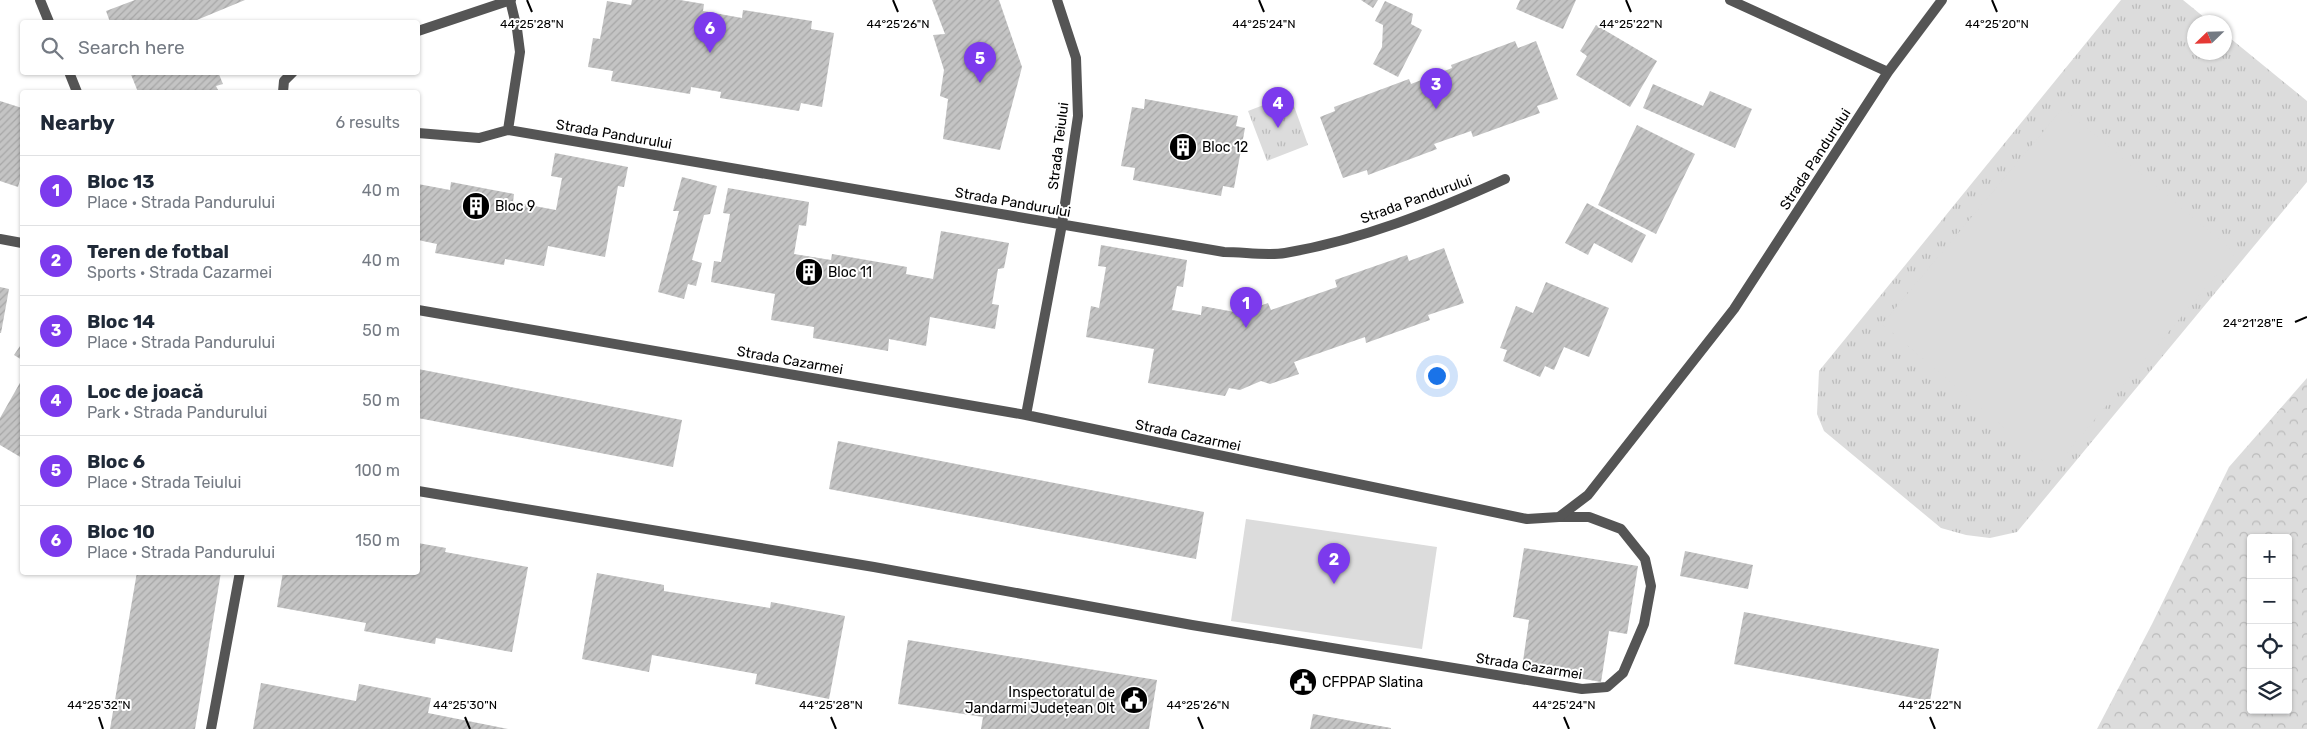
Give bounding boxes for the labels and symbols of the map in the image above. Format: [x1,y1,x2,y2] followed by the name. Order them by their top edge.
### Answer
[694,12,726,53] pin: 6
[2187,15,2232,60] north arrow
[500,17,564,31] text: 44°25'28"N
[866,17,930,31] text: 44°25'26"N
[1232,17,1296,31] text: 44°25'24"N
[1599,17,1663,31] text: 44°25'22"N
[1965,17,2029,31] text: 44°25'20"N
[964,42,996,83] pin: 5
[1420,68,1452,109] pin: 3
[1262,87,1294,128] pin: 4
[1045,101,1072,191] street label: Strada Teiului
[1776,105,1855,213] street label: Strada Pandurului
[555,116,673,153] street label: Strada Pandurului
[1168,132,1198,162] building icon: Bloc 12
[1202,139,1248,156] place label: Bloc 12
[1358,171,1474,228] street label: Strada Pandurului
[954,184,1072,221] street label: Strada Pandurului
[461,191,491,221] building icon: Bloc 9
[495,198,535,215] place label: Bloc 9
[794,257,824,287] building icon: Bloc 11
[828,264,872,281] place label: Bloc 11
[1230,287,1262,328] pin: 1
[2223,316,2283,330] text: 24°21'28"E
[735,343,844,378] street label: Strada Cazarmei
[1424,363,1450,389] your location
[1134,416,1242,455] street label: Strada Cazarmei
[1318,543,1350,584] pin: 2
[1474,650,1583,683] street label: Strada Cazarmei
[1288,667,1318,697] public building icon: CFPPAP Slatina
[1322,674,1423,691] place label: CFPPAP Slatina
[965,684,1116,717] place label: Inspectoratul de Jandarmi Județean Olt
[1119,685,1149,715] public building icon: Inspectoratul de Jandarmi Județean Olt
[67,698,131,712] text: 44°25'32"N
[433,698,497,712] text: 44°25'30"N
[799,698,863,712] text: 44°25'28"N
[1166,698,1230,712] text: 44°25'26"N
[1532,698,1596,712] text: 44°25'24"N
[1898,698,1962,712] text: 44°25'22"N

